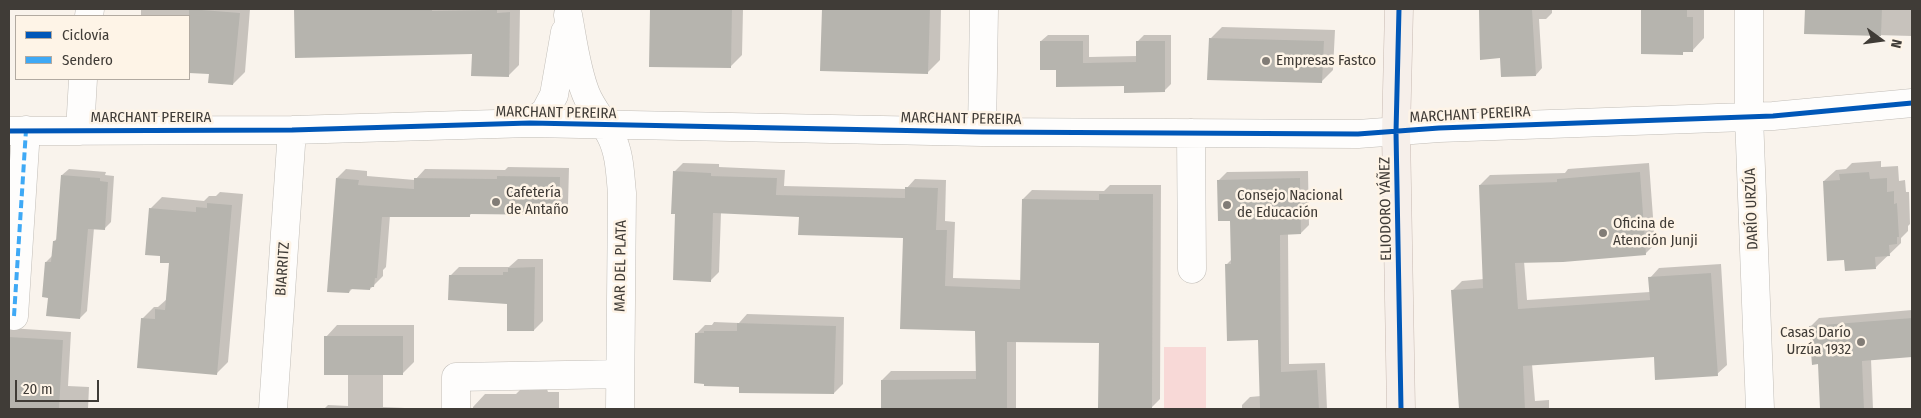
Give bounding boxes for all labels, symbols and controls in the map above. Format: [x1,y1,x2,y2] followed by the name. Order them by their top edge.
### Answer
[15,15,190,80] legend
[1856,15,1906,65] north arrow
[62,26,109,44] text: Ciclovía
[1887,38,1905,50] text: N
[62,51,113,69] text: Sendero
[1276,52,1376,70] place label: Empresas Fastco
[1260,55,1272,67] marker: Empresas Fastco
[495,103,617,123] street label: MARCHANT PEREIRA
[1409,103,1531,127] street label: MARCHANT PEREIRA
[91,109,211,127] street label: MARCHANT PEREIRA
[900,109,1022,129] street label: MARCHANT PEREIRA
[1376,157,1396,261] street label: ELIODORO YÁÑEZ
[1742,168,1762,250] street label: DARÍO URZÚA
[506,184,569,219] place label: Cafetería de Antaño
[1237,187,1343,222] place label: Consejo Nacional de Educación
[490,196,502,208] marker: Cafetería de Antaño
[1221,199,1233,211] marker: Consejo Nacional de Educación
[1613,215,1698,250] place label: Oficina de Atención Junji
[611,220,631,312] street label: MAR DEL PLATA
[1597,227,1609,239] marker: Oficina de Atención Junji
[272,241,294,297] street label: BIARRITZ
[1780,324,1851,359] place label: Casas Darío Urzúa 1932
[1855,336,1867,348] marker: Casas Darío Urzúa 1932
[18,370,101,402] scale bar
[23,380,53,398] text: 20 m

